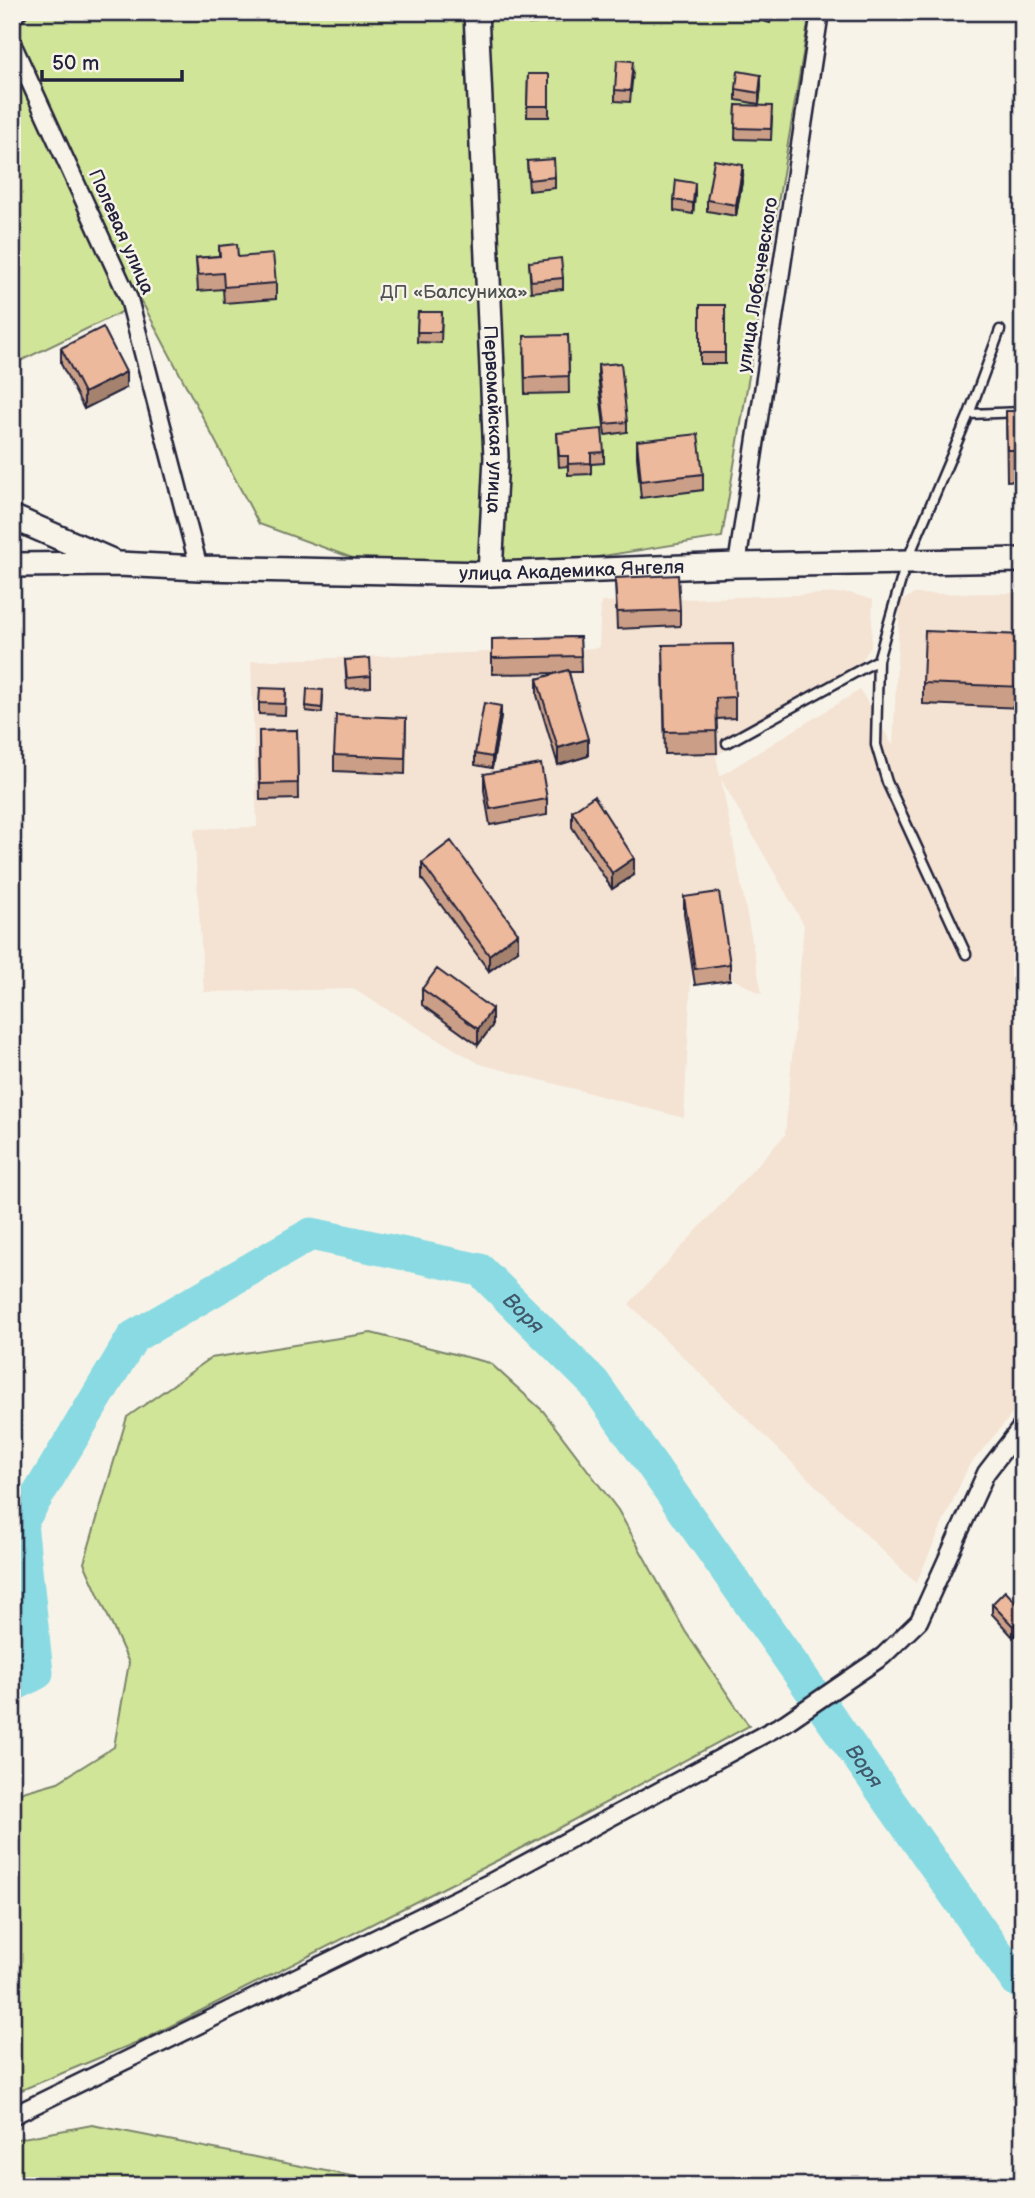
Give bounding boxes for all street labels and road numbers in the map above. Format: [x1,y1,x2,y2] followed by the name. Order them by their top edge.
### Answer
[83,166,159,298] street label: Полевая улица
[733,195,783,375] street label: улица Лобачевского
[479,325,508,514] street label: Первомайская улица
[459,555,685,586] street label: улица Академика Янгеля

